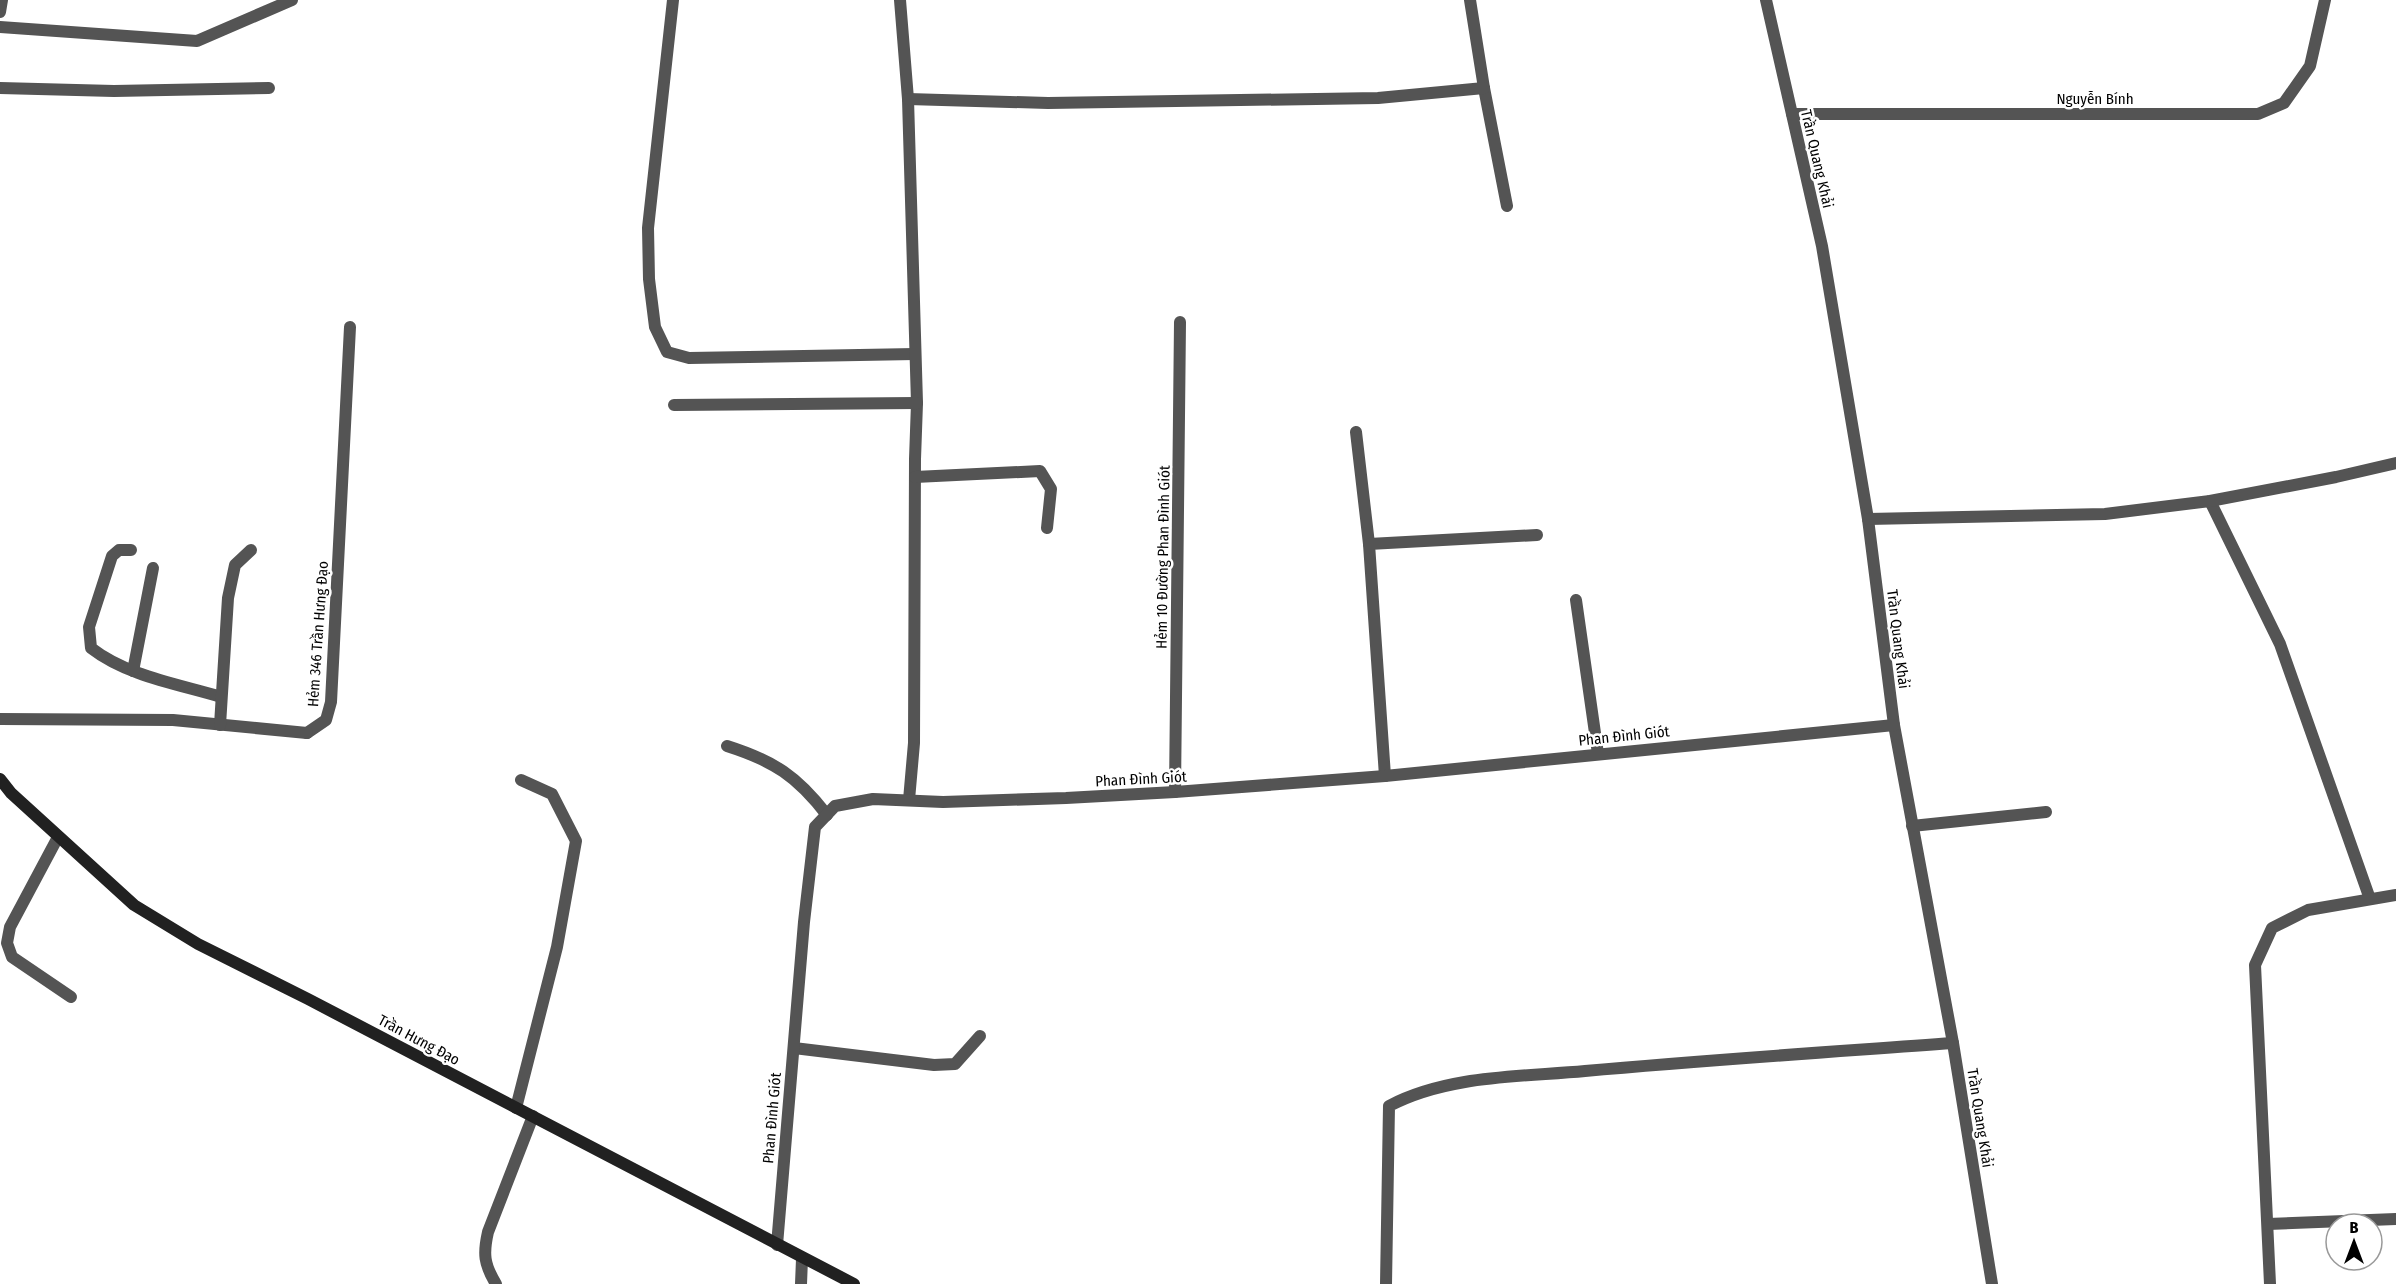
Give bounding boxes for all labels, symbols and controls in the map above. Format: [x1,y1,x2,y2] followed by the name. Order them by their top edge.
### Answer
[2056,90,2134,108] street label: Nguyễn Bính
[1797,108,1837,210] street label: Trần Quang Khải
[1152,465,1174,649] street label: Hẻm 10 Đường Phan Đình Giót
[304,560,332,708] street label: Hẻm 346 Trần Hưng Đạo
[1883,588,1913,690] street label: Trần Quang Khải
[1578,722,1670,750] street label: Phan Đình Giót
[1095,768,1187,790] street label: Phan Đình Giót
[375,1011,463,1069] street label: Trần Hưng Đạo
[1963,1067,1997,1169] street label: Trần Quang Khải
[759,1072,785,1164] street label: Phan Đình Giót
[2324,1212,2384,1272] north arrow
[2350,1218,2359,1237] text: B

